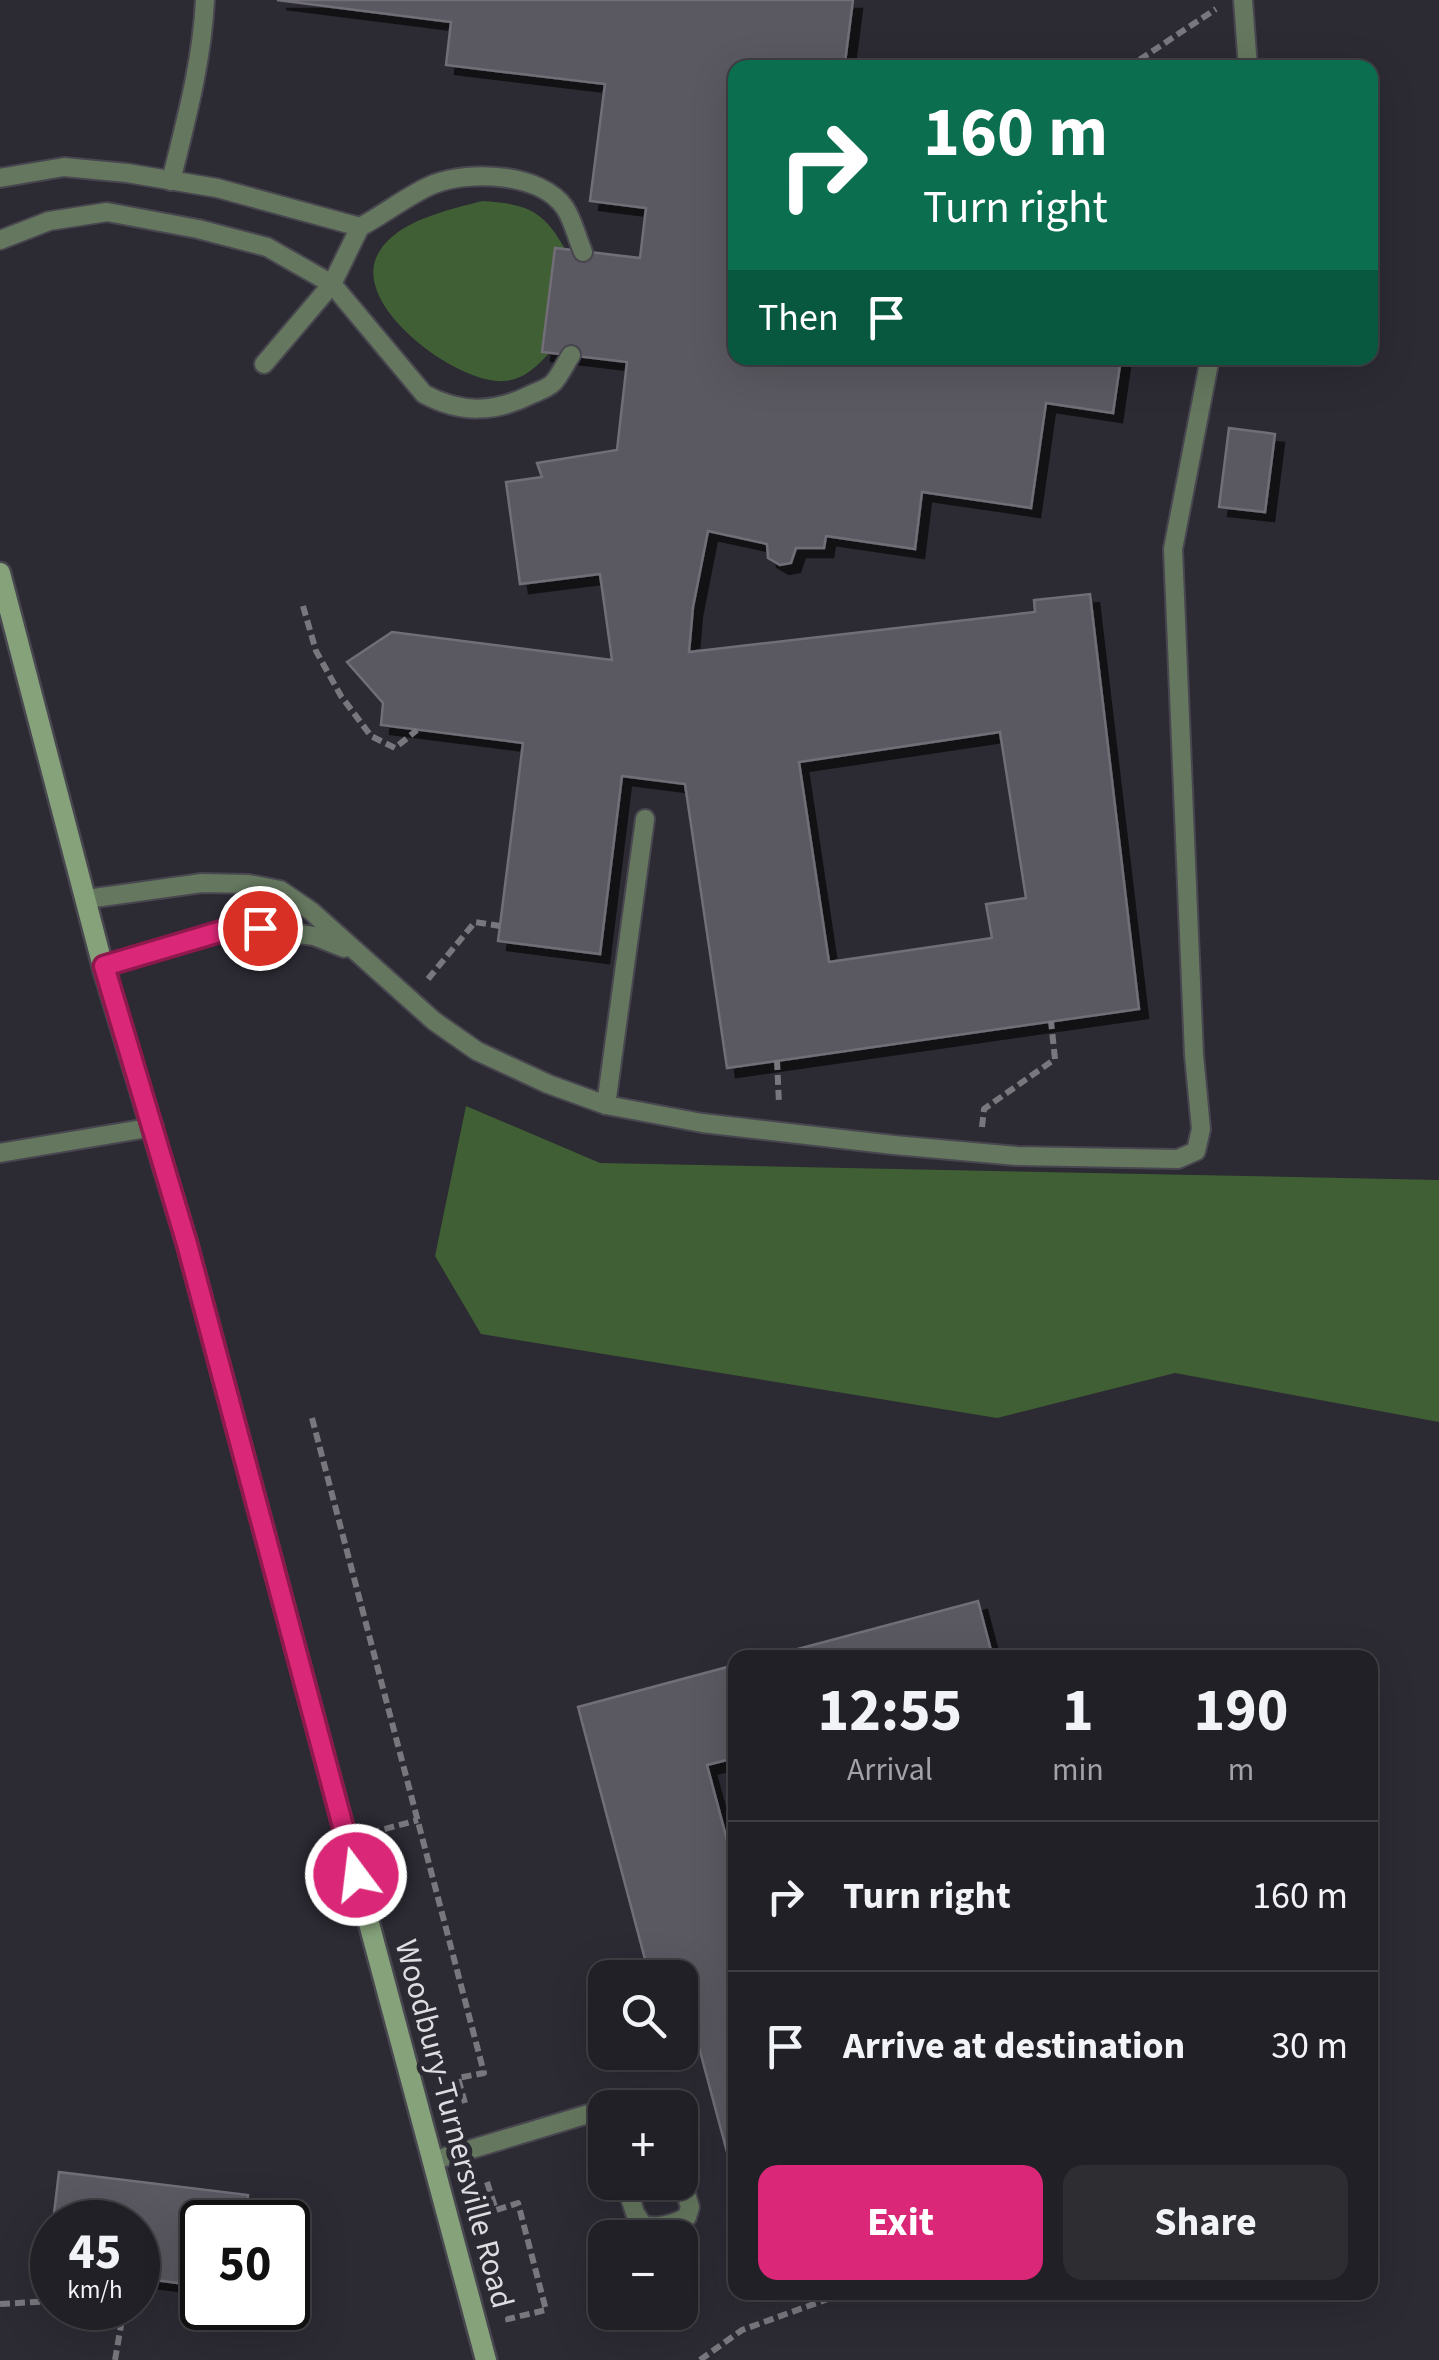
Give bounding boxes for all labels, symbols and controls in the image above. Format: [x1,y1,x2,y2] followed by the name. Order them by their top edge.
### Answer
[923,83,1108,183] text: 160 m
[758,100,888,230] icon: right
[923,176,1108,240] text: Turn right
[859,290,914,345] icon: arrive
[758,291,839,345] text: Then
[218,886,303,971] pin
[233,901,288,956] icon: arrive
[818,1669,962,1754] text: 12:55
[1062,1669,1094,1754] text: 1
[1193,1669,1288,1754] text: 190
[847,1747,933,1793] text: Arrival
[1052,1747,1104,1793] text: min
[1228,1747,1254,1793] text: m
[304,1823,408,1927] position arrow
[758,1869,813,1924] icon: right
[843,1869,1011,1923] text: Turn right
[1252,1869,1348,1923] text: 160 m
[383,1934,525,2314] street label: Woodbury-Turnersville Road
[588,1960,698,2330] map controls
[588,1960,698,2070] button: search
[758,2019,813,2074] icon: arrive
[843,2019,1185,2073] text: Arrive at destination
[1271,2019,1348,2073] text: 30 m
[588,2090,698,2200] button: +
[758,2165,1043,2280] button: Exit
[1063,2165,1348,2280] button: Share
[180,2200,310,2330] speed limit sign: 50
[69,2217,121,2288] text: 45
[588,2220,698,2330] button: −
[67,2272,123,2308] text: km/h

